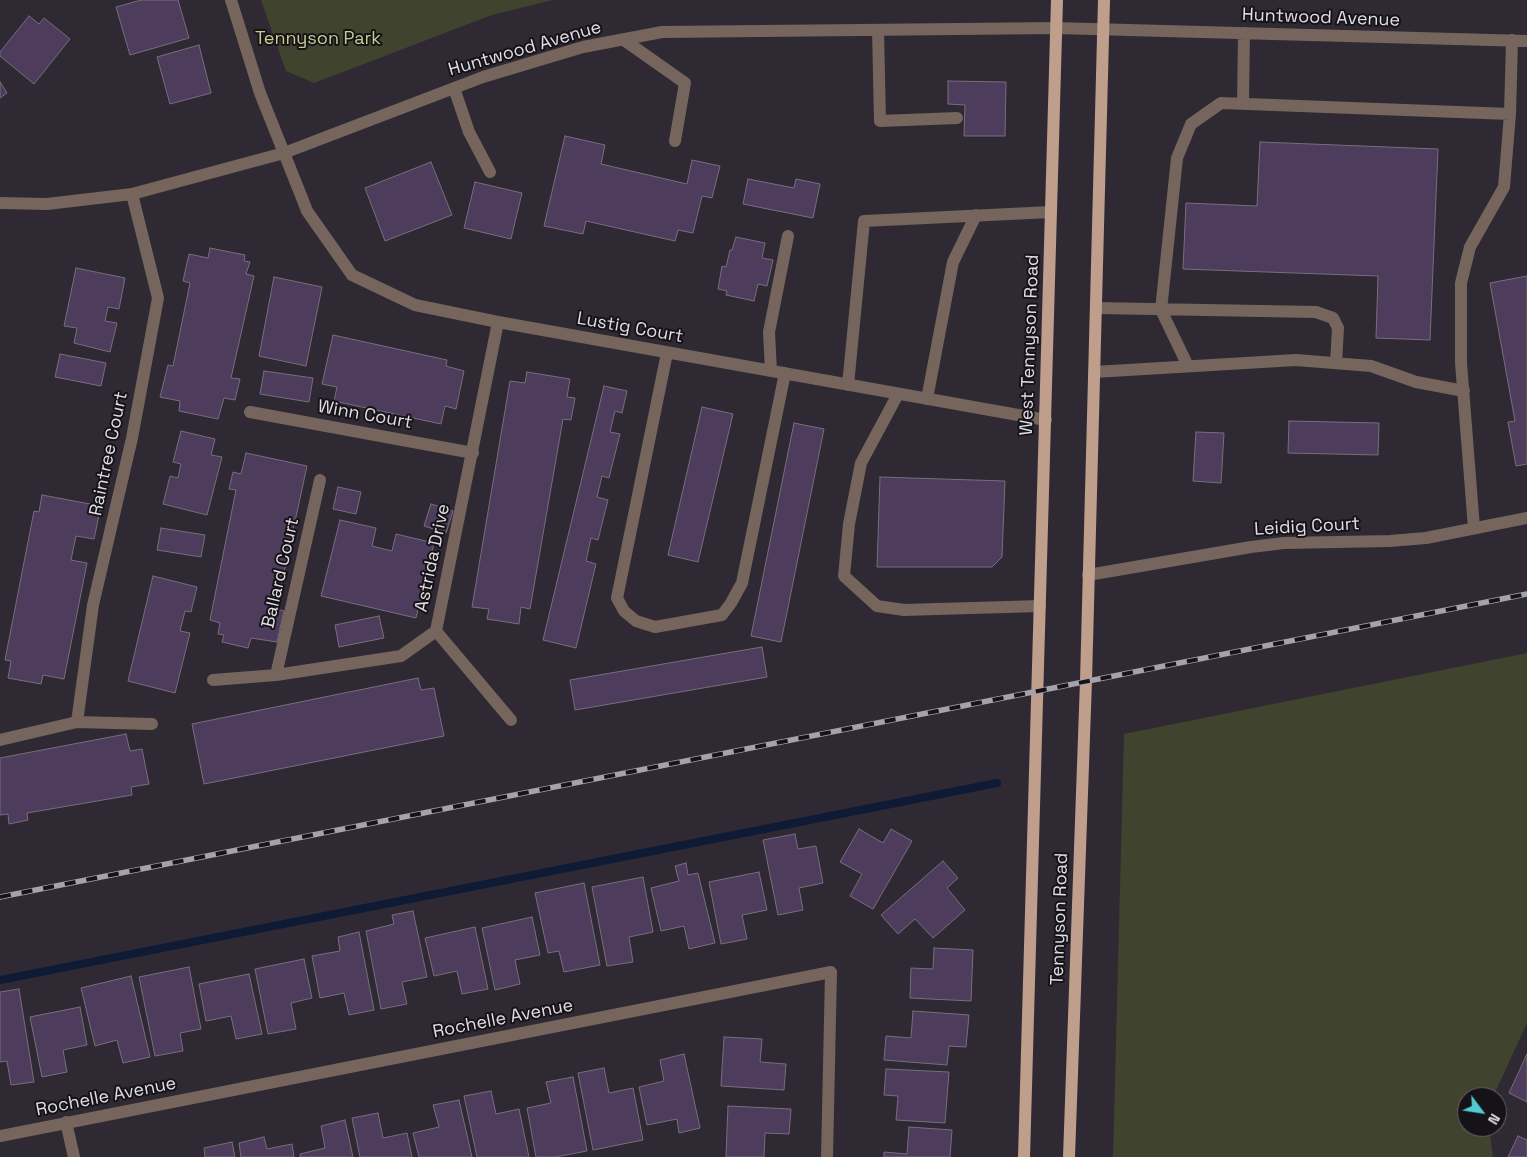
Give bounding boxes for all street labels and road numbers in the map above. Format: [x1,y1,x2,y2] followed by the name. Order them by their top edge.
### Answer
[1242,4,1400,32] street label: Huntwood Avenue
[446,17,604,81] street label: Huntwood Avenue
[1016,254,1044,436] street label: West Tennyson Road
[575,308,685,348] street label: Lustig Court
[85,390,133,518] street label: Raintree Court
[316,396,414,434] street label: Winn Court
[411,502,455,614] street label: Astrida Drive
[1254,513,1360,541] street label: Leidig Court
[258,516,304,630] street label: Ballard Court
[1047,852,1073,986] street label: Tennyson Road
[431,995,575,1043] street label: Rochelle Avenue
[34,1073,178,1121] street label: Rochelle Avenue

